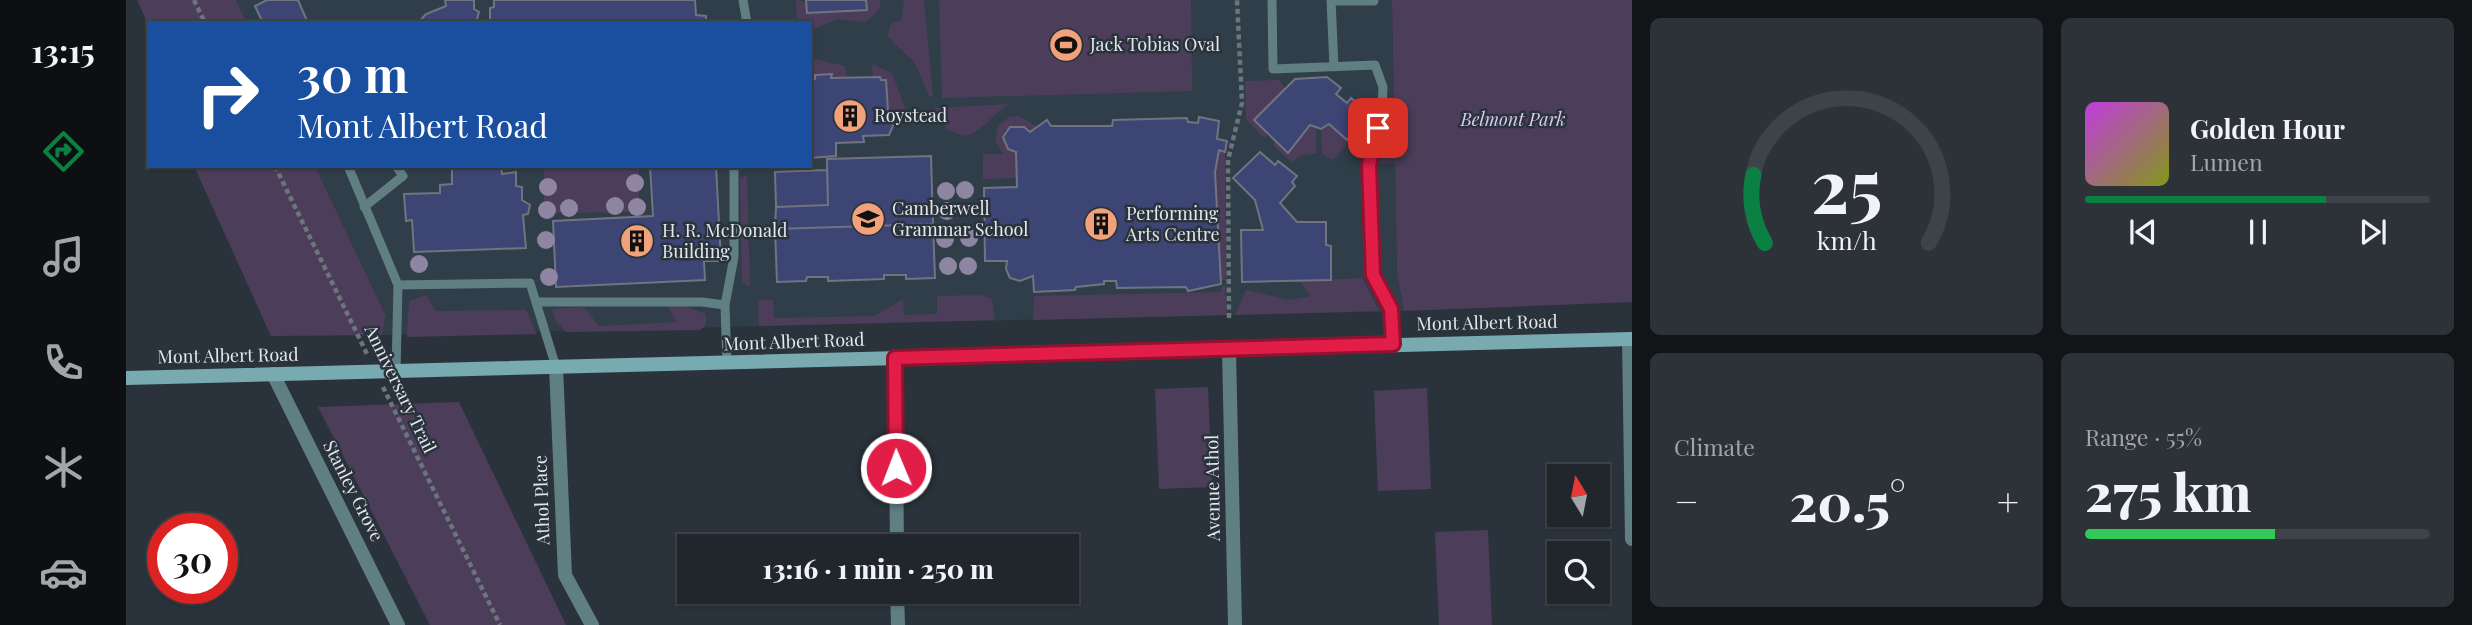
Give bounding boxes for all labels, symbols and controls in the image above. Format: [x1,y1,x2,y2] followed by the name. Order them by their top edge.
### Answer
[1047,26,1085,64] sports icon: Jack Tobias Oval
[31,28,95,71] text: 13:15
[1089,32,1220,56] place label: Jack Tobias Oval
[297,40,408,105] text: 30 m
[182,49,273,140] icon: right
[831,97,869,135] building icon: Roystead
[1348,98,1408,158] pin
[297,103,548,146] text: Mont Albert Road
[874,103,948,127] place label: Roystead
[1459,107,1566,131] park label: Belmont Park
[1359,109,1397,147] icon: arrive
[2190,111,2345,146] text: Golden Hour
[39,127,88,176] icon: directions
[1811,134,1882,231] text: 25
[2190,146,2263,177] text: Lumen
[892,196,1028,241] place label: Camberwell Grammar School
[849,200,887,238] school or university icon: Camberwell Grammar School
[1125,201,1220,246] place label: Performing Arts Centre
[1082,205,1120,243] building icon: Performing Arts Centre
[2124,213,2162,251] icon: previous
[2239,213,2277,251] icon: pause
[2354,213,2392,251] icon: next
[662,218,788,263] place label: H. R. McDonald Building
[618,222,656,260] building icon: H. R. McDonald Building
[1817,223,1877,256] text: km/h
[39,232,88,281] icon: music
[1416,309,1558,335] street label: Mont Albert Road
[359,319,442,457] street label: Anniversary Trail
[723,327,865,355] street label: Mont Albert Road
[39,338,88,387] icon: phone
[157,342,299,368] street label: Mont Albert Road
[2085,421,2202,452] text: Range · 55%
[859,431,933,505] position arrow
[1674,431,1755,462] text: Climate
[1199,435,1225,542] street label: Avenue Athol
[318,436,390,545] street label: Stanley Grove
[39,443,88,492] icon: climate
[527,455,555,546] street label: Athol Place
[2085,456,2251,525] text: 275 km
[1547,464,1610,527] north arrow
[1547,464,1610,604] map controls
[1790,466,1906,535] text: 20.5°
[1674,475,1699,526] text: −
[1997,475,2019,526] text: +
[147,513,238,604] speed limit sign: 30
[1547,541,1610,604] button: search
[39,548,88,597] icon: car
[762,551,994,586] text: 13:16 · 1 min · 250 m

